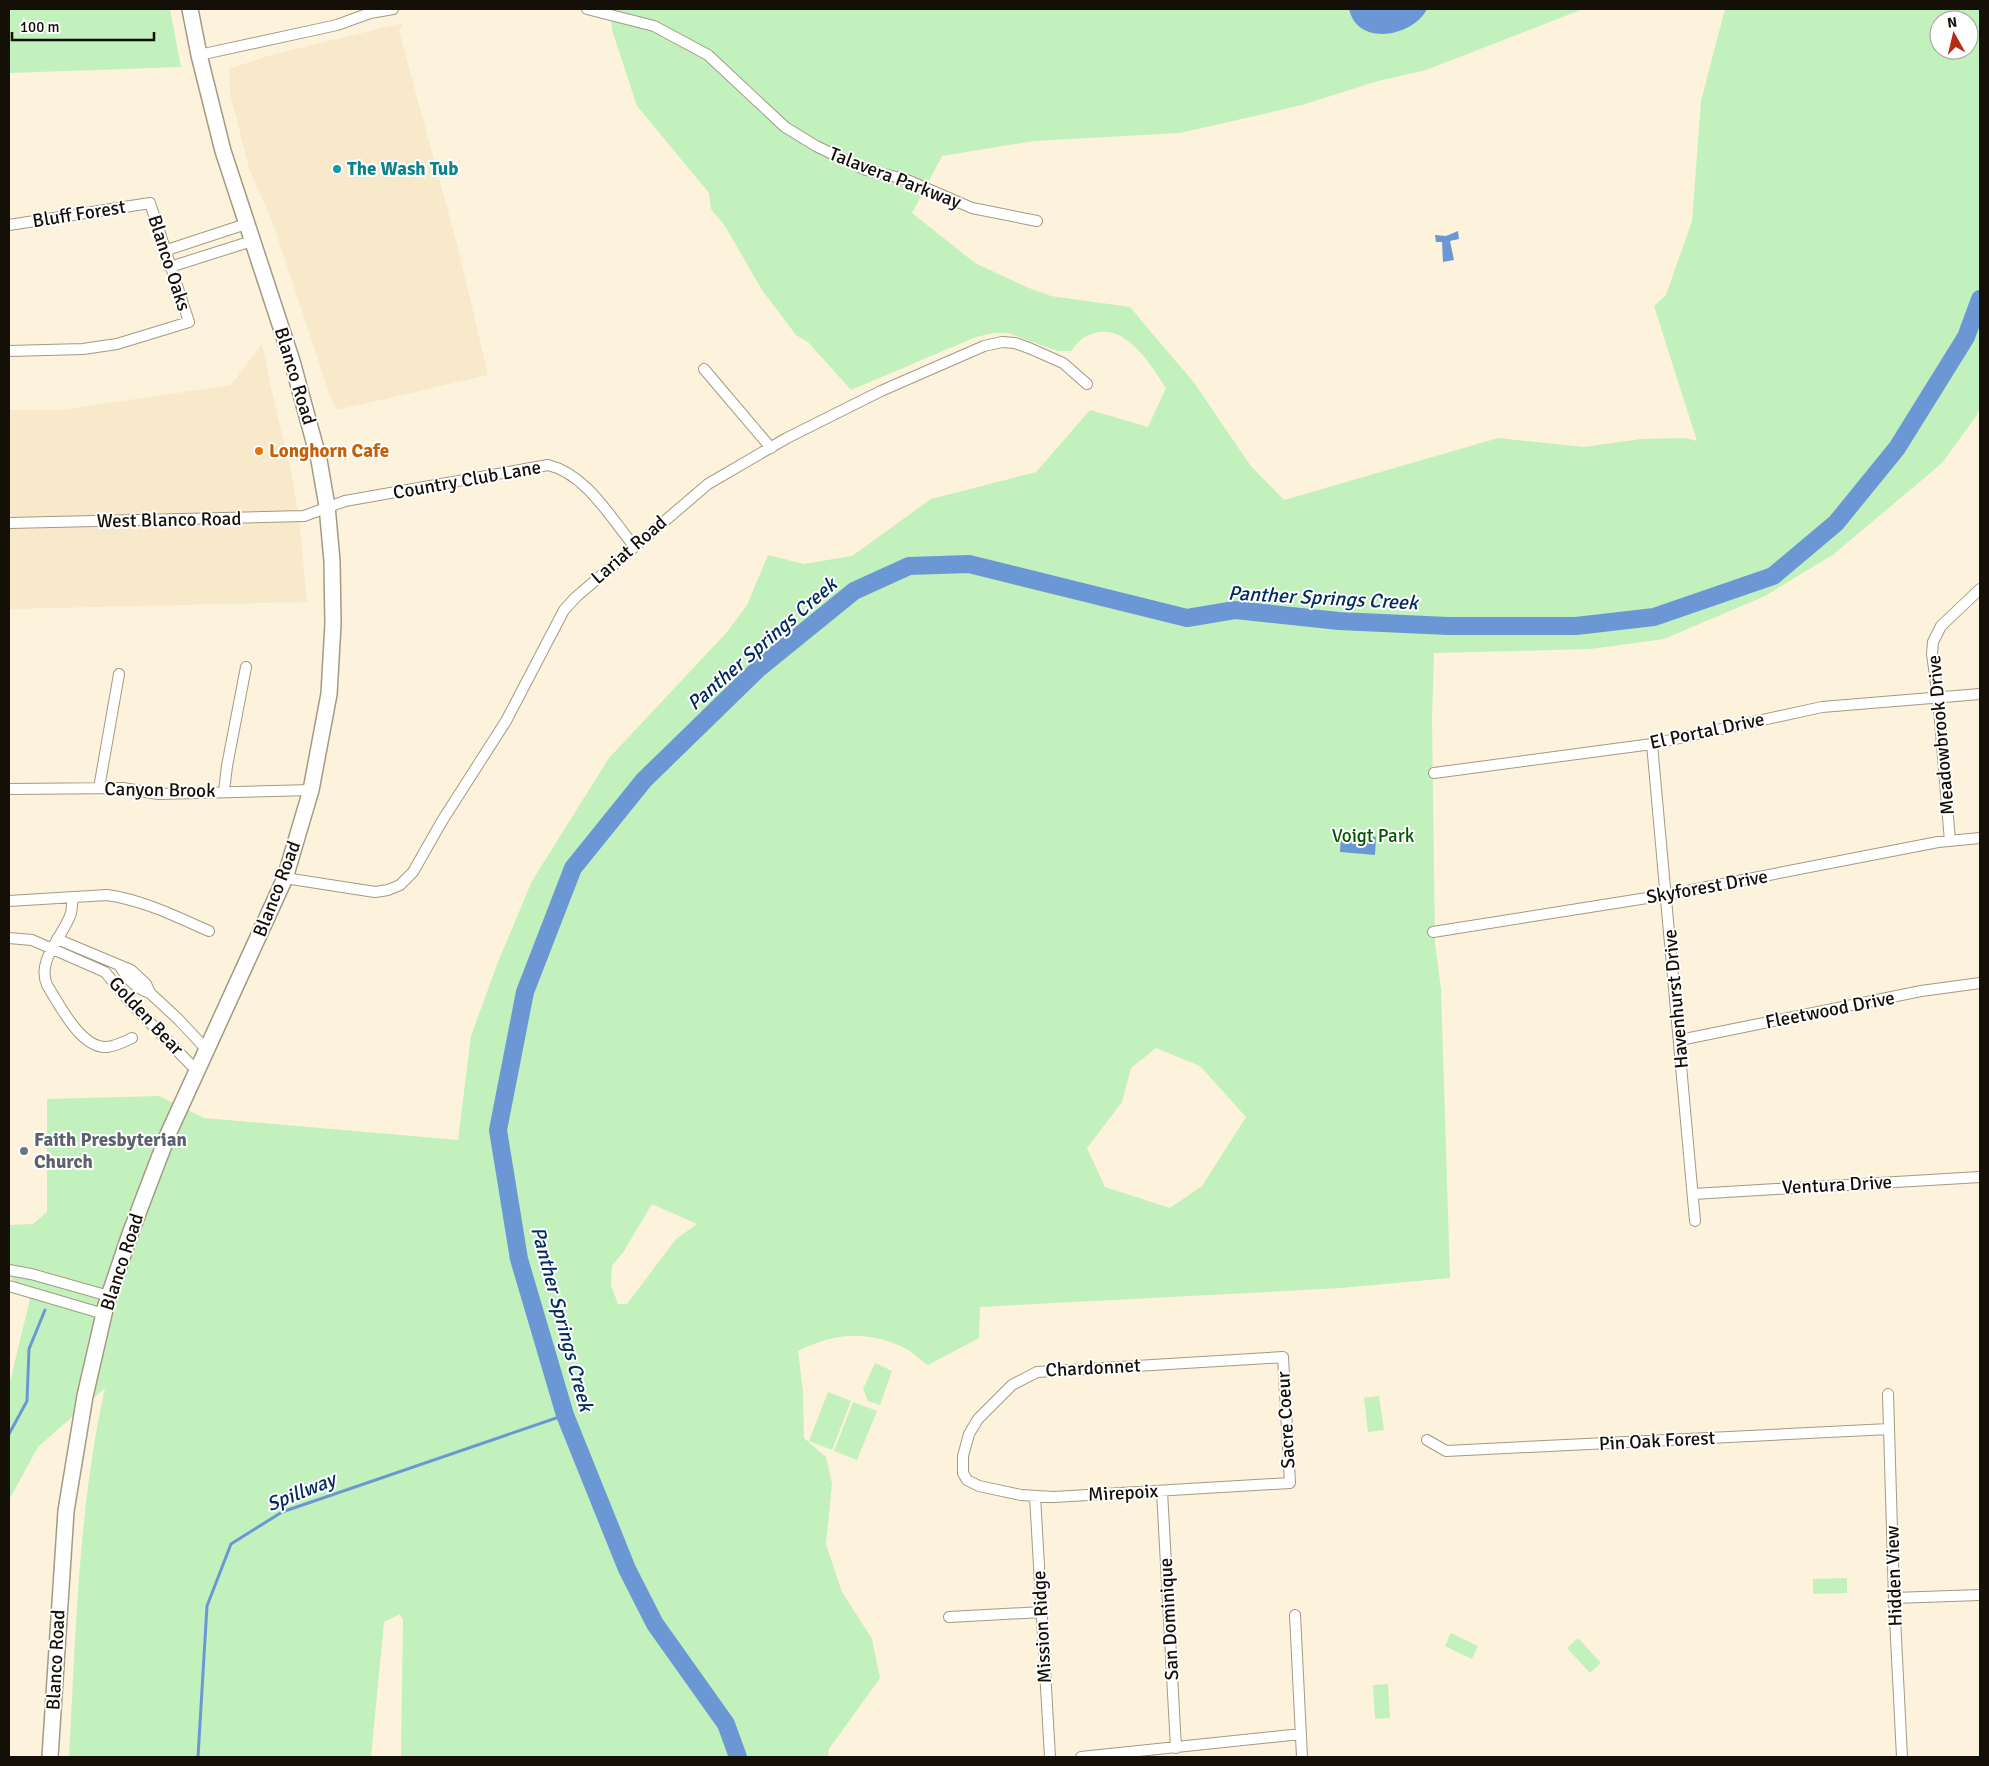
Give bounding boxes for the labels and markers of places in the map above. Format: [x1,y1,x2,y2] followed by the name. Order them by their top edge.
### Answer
[347,157,458,181] place label: The Wash Tub
[331,163,343,175] marker: The Wash Tub
[269,439,389,463] place label: Longhorn Cafe
[253,445,265,457] marker: Longhorn Cafe
[34,1128,187,1174] place label: Faith Presbyterian Church
[18,1145,30,1157] marker: Faith Presbyterian Church

